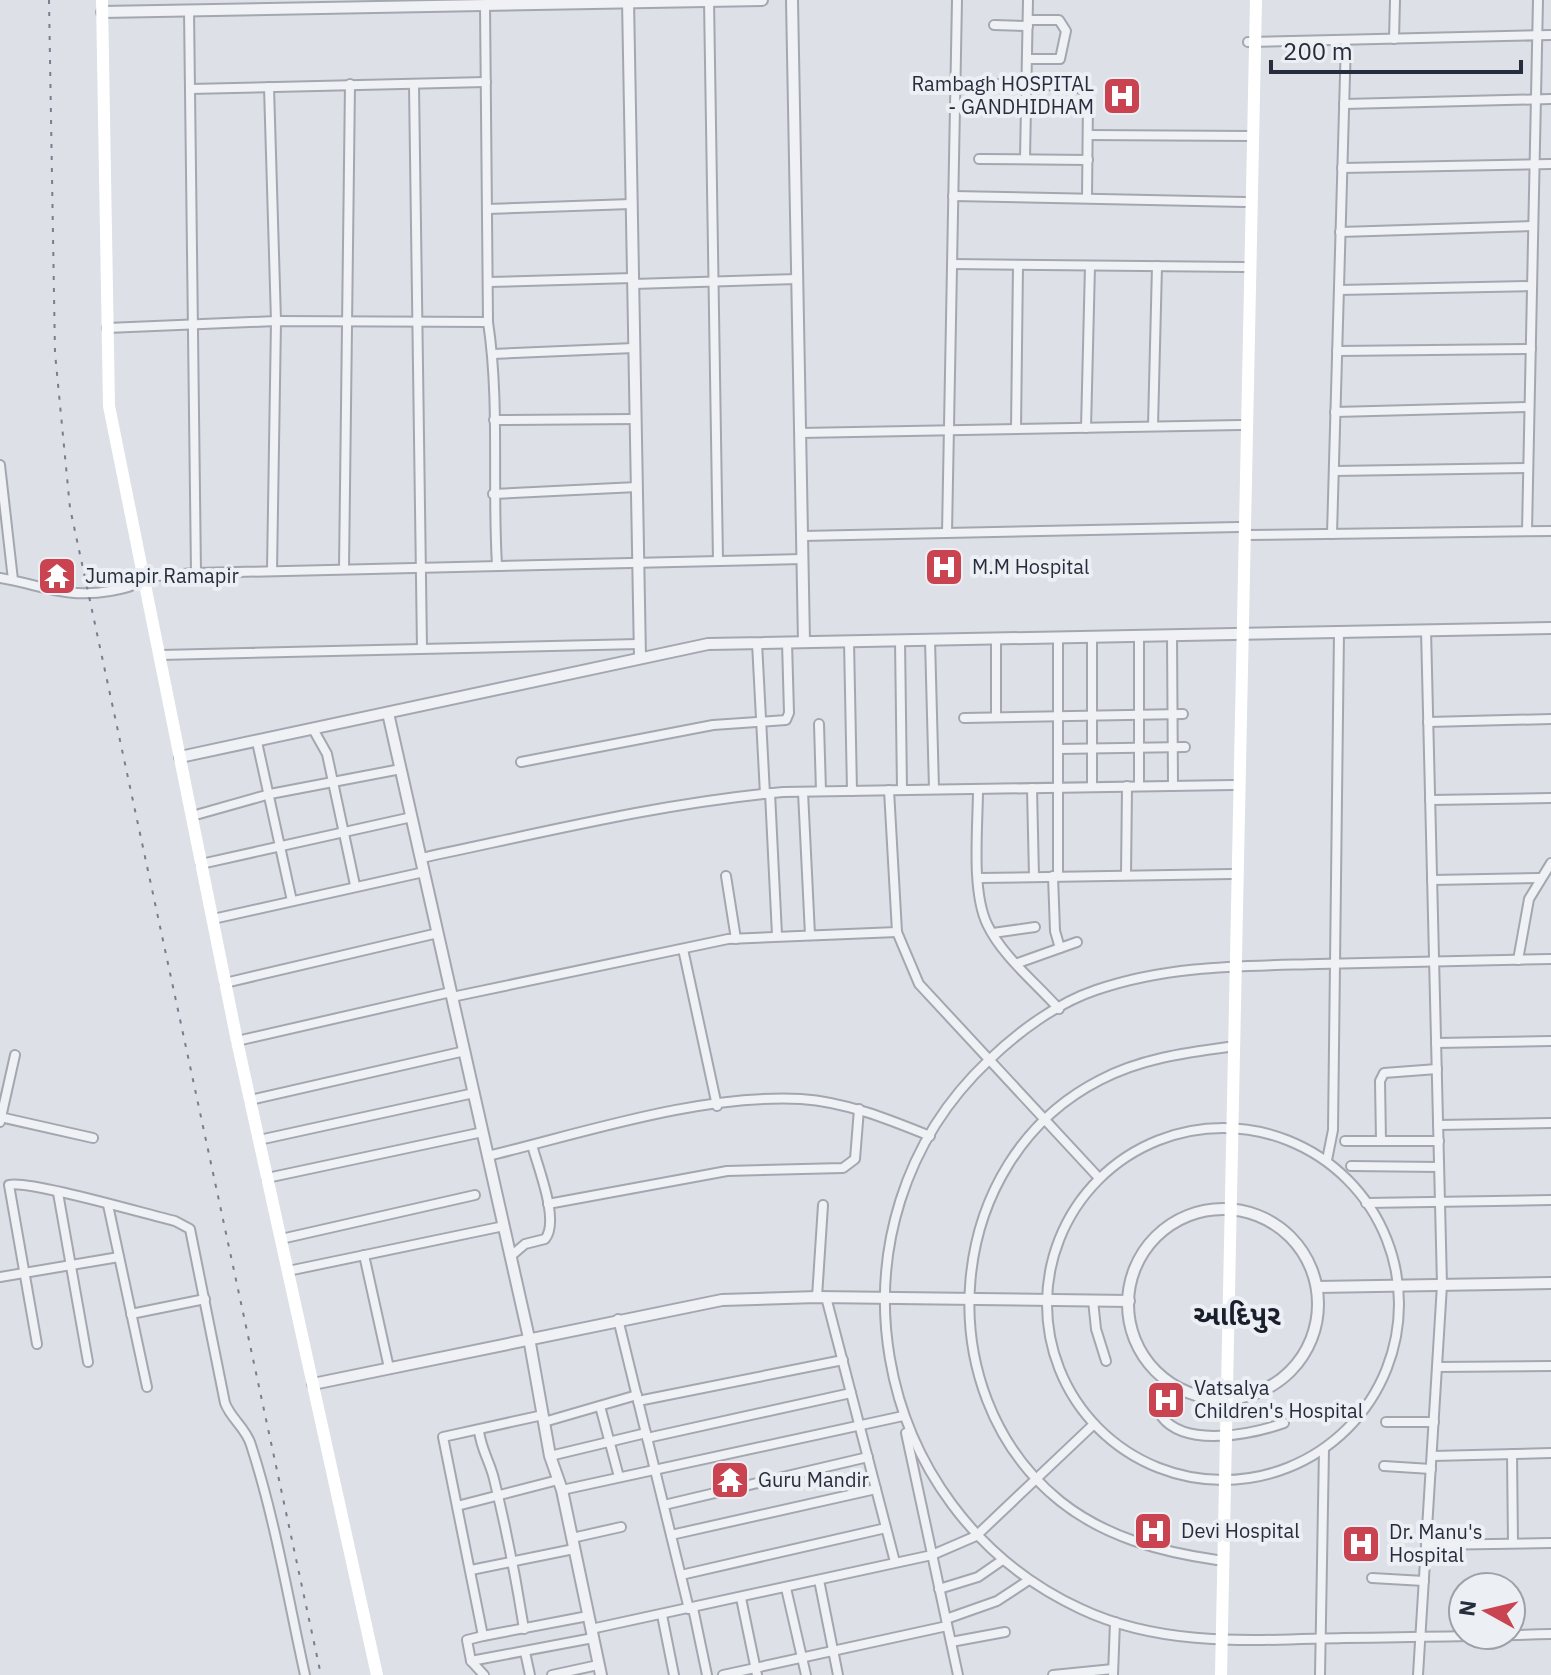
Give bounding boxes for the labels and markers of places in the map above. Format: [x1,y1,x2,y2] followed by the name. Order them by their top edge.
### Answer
[911,70,1094,120] place label: Rambagh HOSPITAL - GANDHIDHAM
[1101,75,1143,117] hospital icon: Rambagh HOSPITAL - GANDHIDHAM
[923,546,965,588] hospital icon: M.M Hospital
[972,553,1089,580] place label: M.M Hospital
[36,555,78,597] temple icon: Jumapir Ramapir
[85,562,239,589] place label: Jumapir Ramapir
[1194,1374,1363,1424] place label: Vatsalya Children's Hospital
[1145,1379,1187,1421] hospital icon: Vatsalya Children's Hospital
[709,1459,751,1501] temple icon: Guru Mandir
[758,1466,869,1493] place label: Guru Mandir
[1132,1510,1174,1552] hospital icon: Devi Hospital
[1181,1517,1300,1544] place label: Devi Hospital
[1389,1518,1483,1568] place label: Dr. Manu's Hospital
[1340,1523,1382,1565] hospital icon: Dr. Manu's Hospital

